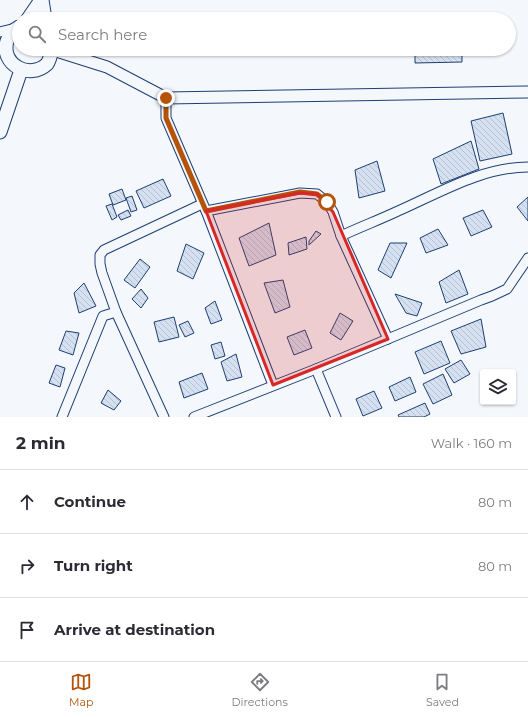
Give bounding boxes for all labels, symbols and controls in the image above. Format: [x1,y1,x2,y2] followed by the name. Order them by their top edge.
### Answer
[12,12,516,56] search box
[26,23,48,45] icon: search
[58,25,147,44] text: Search here
[157,89,175,107] route end
[318,193,336,211] route start
[480,369,516,405] map controls
[480,369,516,405] button: layers
[16,433,66,453] text: 2 min
[431,435,512,451] text: Walk · 160 m
[16,491,38,513] icon: ahead
[54,492,126,511] text: Continue
[478,494,512,510] text: 80 m
[16,555,38,577] icon: right
[54,556,133,575] text: Turn right
[478,558,512,574] text: 80 m
[16,619,38,641] icon: arrive
[54,620,215,639] text: Arrive at destination
[69,671,93,709] tab: Map
[232,671,288,709] tab: Directions
[426,671,459,709] tab: Saved

